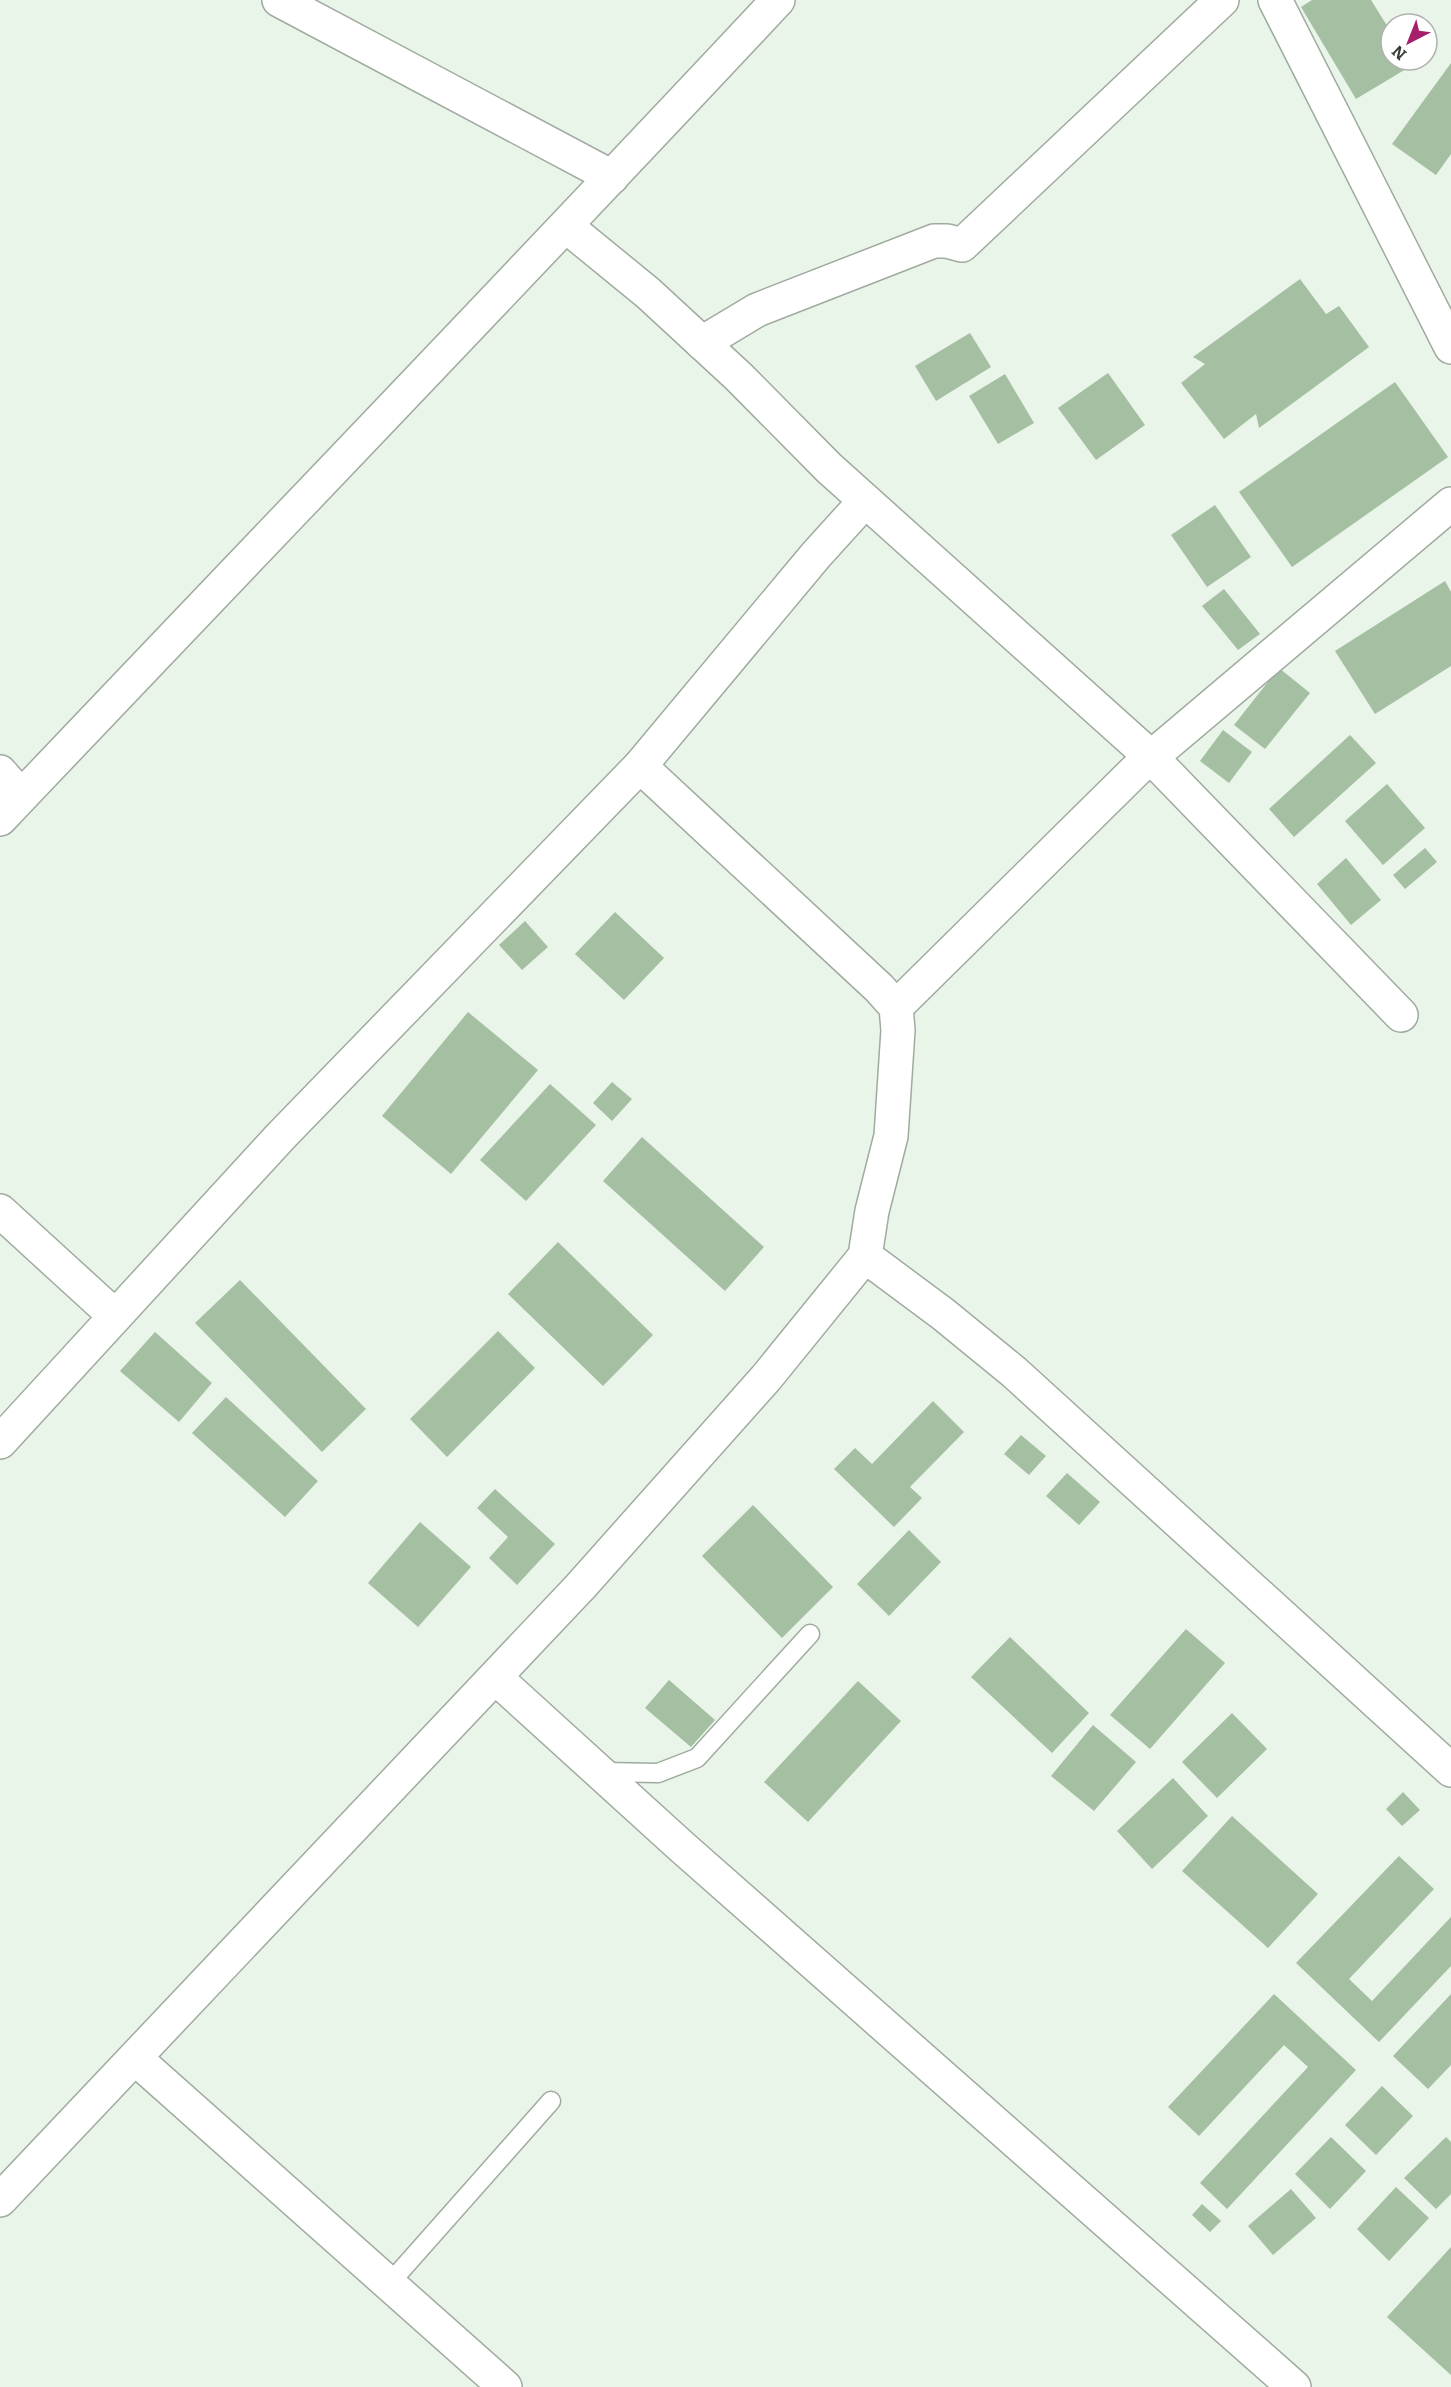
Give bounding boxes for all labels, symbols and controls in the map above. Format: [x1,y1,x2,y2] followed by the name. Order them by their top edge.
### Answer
[1379,12,1439,72] north arrow
[1388,42,1410,64] text: N

